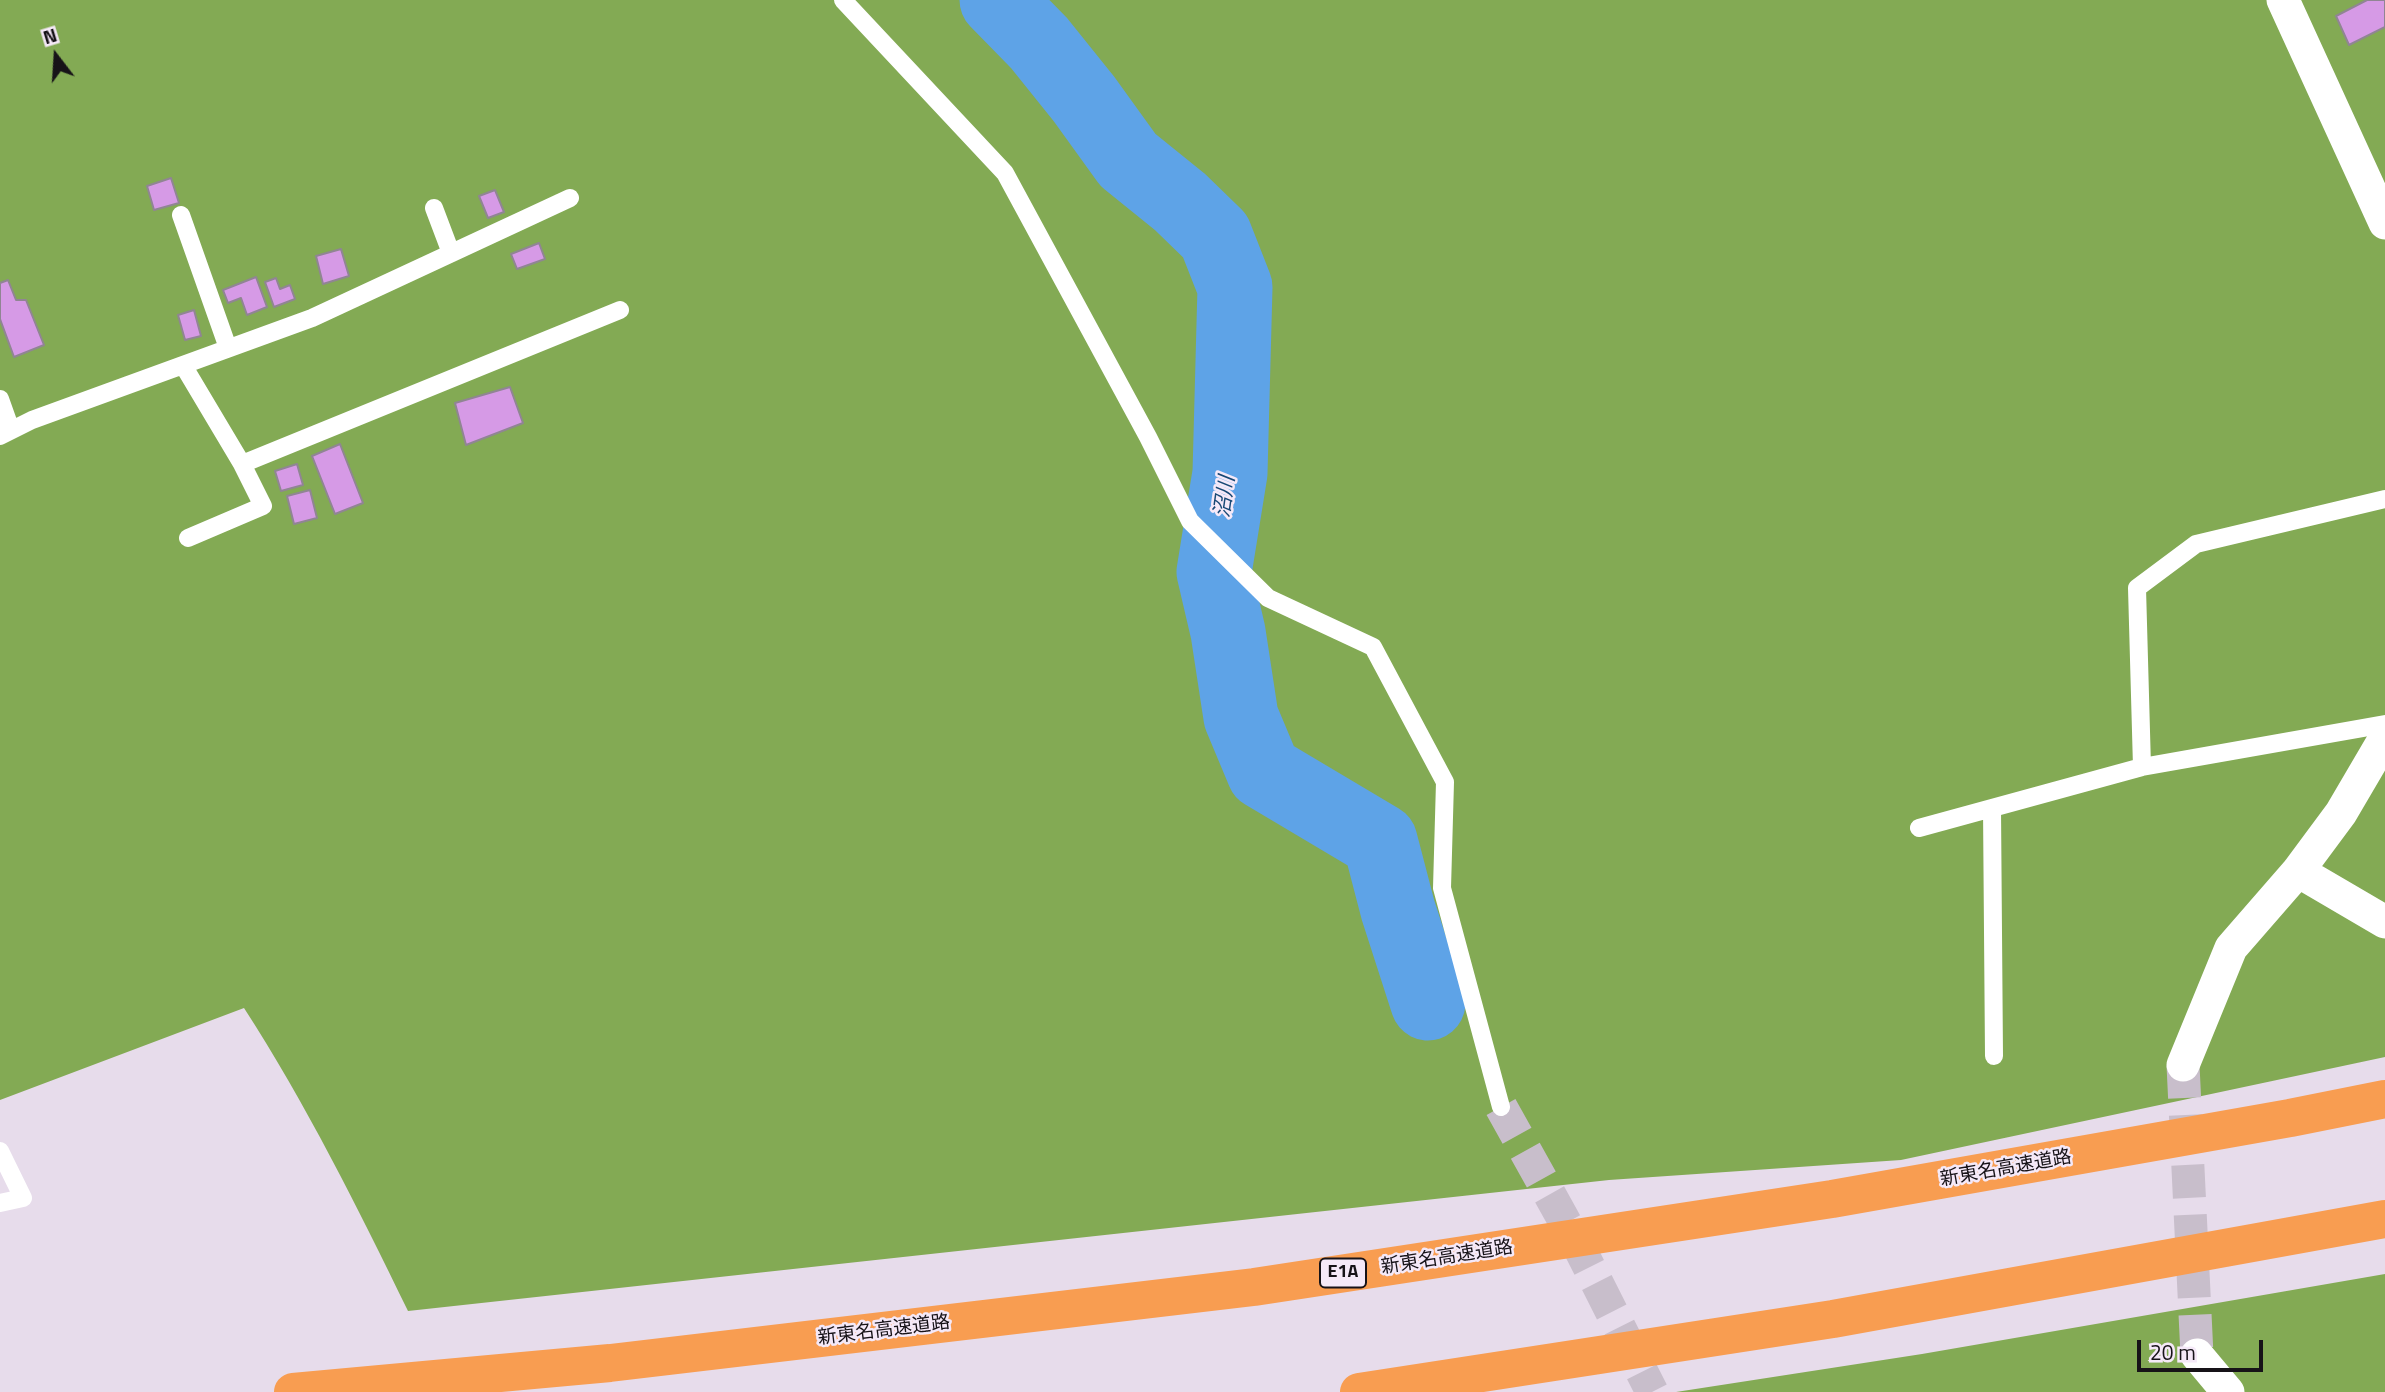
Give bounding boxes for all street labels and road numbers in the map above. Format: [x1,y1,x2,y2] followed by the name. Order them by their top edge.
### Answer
[1939,1146,2073,1192] street label: 新東名高速道路
[1380,1236,1514,1280] street label: 新東名高速道路
[1320,1258,1366,1288] road number: E1A
[817,1312,951,1350] street label: 新東名高速道路

